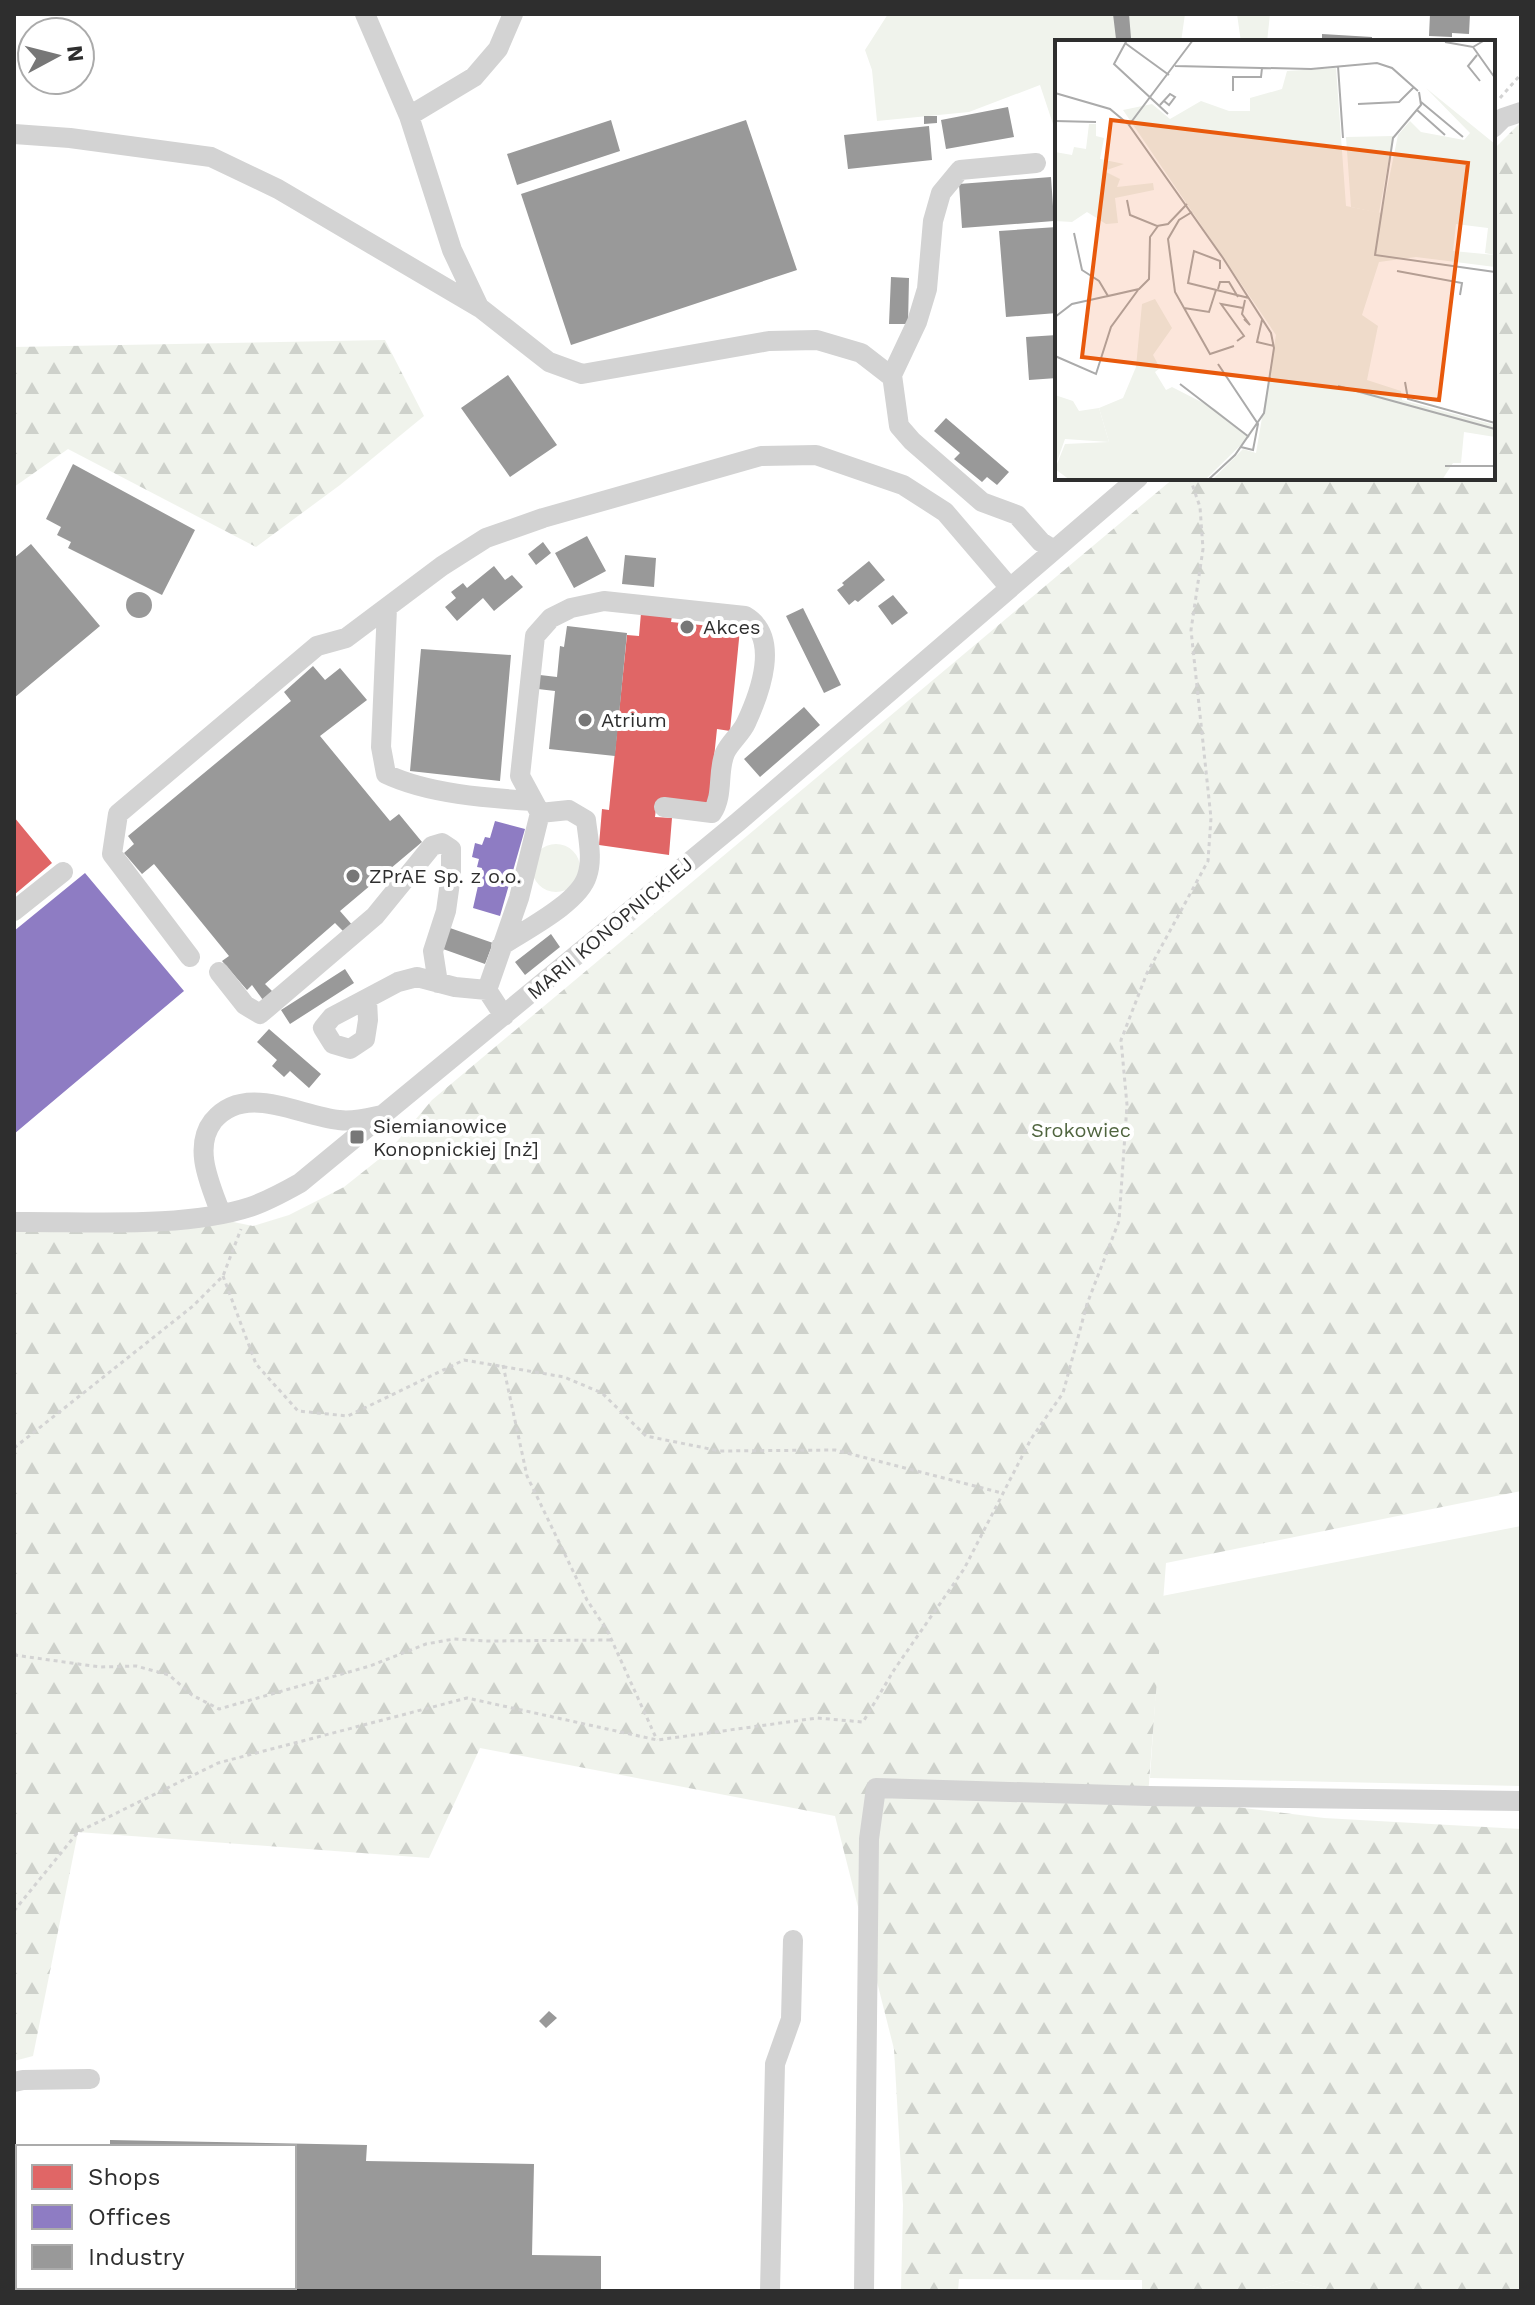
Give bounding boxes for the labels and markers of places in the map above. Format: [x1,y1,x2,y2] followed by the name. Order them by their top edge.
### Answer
[703,615,760,639] place label: Akces
[678,618,696,636] marker: Akces
[601,708,667,732] place label: Atrium
[576,711,594,729] marker: Atrium
[369,864,522,888] place label: ZPrAE Sp. z o.o.
[344,867,362,885] marker: ZPrAE Sp. z o.o.
[373,1114,539,1161] place label: Siemianowice Konopnickiej [nż]
[348,1128,366,1146] marker: Siemianowice Konopnickiej [nż]

